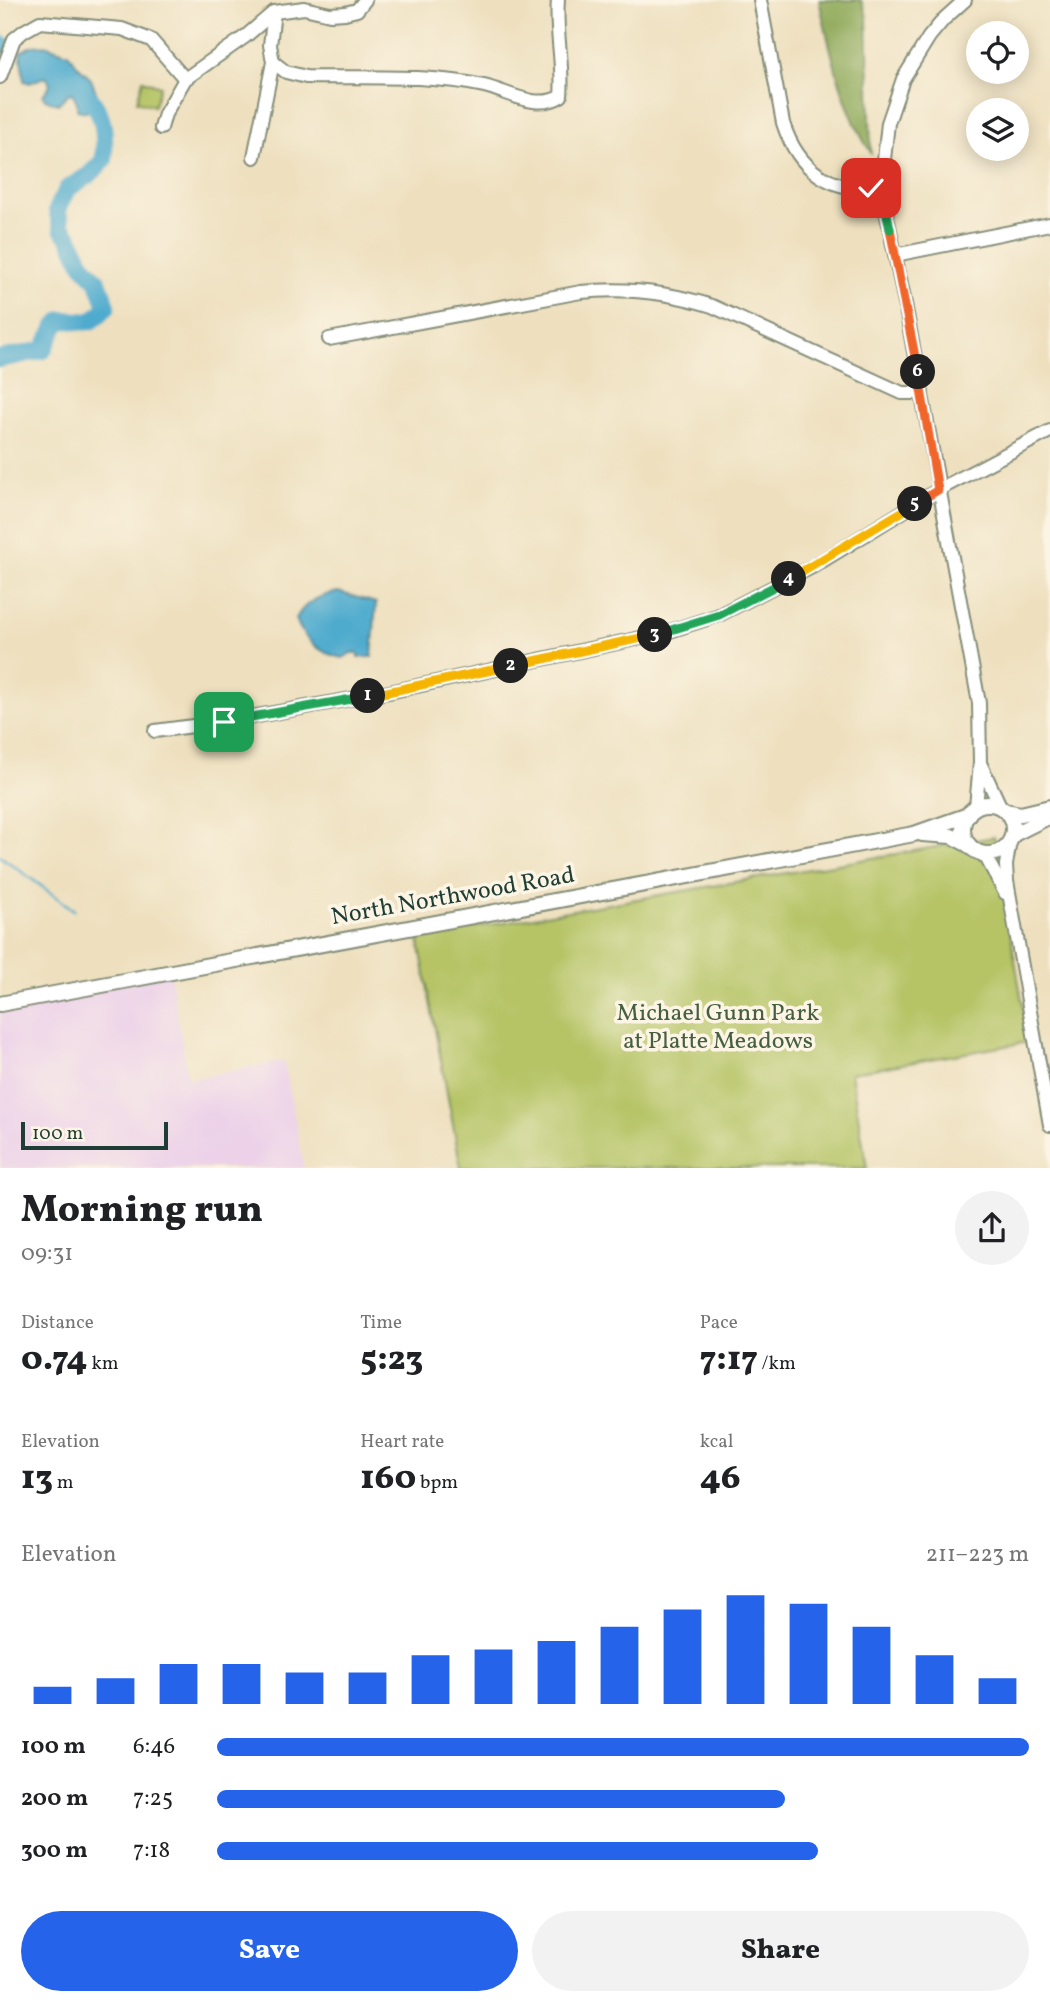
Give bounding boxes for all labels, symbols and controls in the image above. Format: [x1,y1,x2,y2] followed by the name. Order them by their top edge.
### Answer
[966,21,1029,161] map controls
[966,21,1029,84] button: locate
[966,98,1029,161] button: layers
[841,158,901,218] pin
[852,169,890,207] icon: check
[900,354,936,390] pin: 6
[912,358,923,384] text: 6
[898,486,932,522] pin: 5
[910,490,919,516] text: 5
[772,562,806,596] pin: 4
[783,565,794,591] text: 4
[638,618,672,652] pin: 3
[650,621,659,647] text: 3
[494,648,528,684] pin: 2
[506,652,515,678] text: 2
[350,678,386,714] pin: 1
[364,682,371,708] text: 1
[194,692,254,752] pin
[205,703,243,741] icon: arrive
[328,859,578,935] street label: North Northwood Road
[617,997,819,1059] park label: Michael Gunn Park at Platte Meadows
[21,1120,168,1151] scale bar
[32,1121,83,1147] text: 100 m
[21,1185,263,1238] text: Morning run
[955,1191,1029,1265] button: share
[21,1238,73,1270] text: 09:31
[21,1310,94,1336] text: Distance
[360,1310,402,1336] text: Time
[700,1310,738,1336] text: Pace
[21,1336,88,1384] text: 0.74
[360,1336,423,1384] text: 5:23
[700,1336,758,1384] text: 7:17
[88,1351,119,1377] text: km
[758,1351,796,1377] text: /km
[21,1429,100,1455] text: Elevation
[360,1429,444,1455] text: Heart rate
[700,1429,733,1455] text: kcal
[21,1455,53,1503] text: 13
[360,1455,416,1503] text: 160
[700,1455,741,1503] text: 46
[53,1470,74,1496] text: m
[416,1470,458,1496] text: bpm
[21,1539,117,1571] text: Elevation
[926,1539,1029,1571] text: 211–223 m
[21,1731,86,1763] text: 100 m
[133,1731,175,1763] text: 6:46
[21,1783,88,1815] text: 200 m
[133,1783,173,1815] text: 7:25
[21,1835,88,1867] text: 300 m
[133,1835,170,1867] text: 7:18
[21,1911,518,1991] button: Save
[532,1911,1029,1991] button: Share

